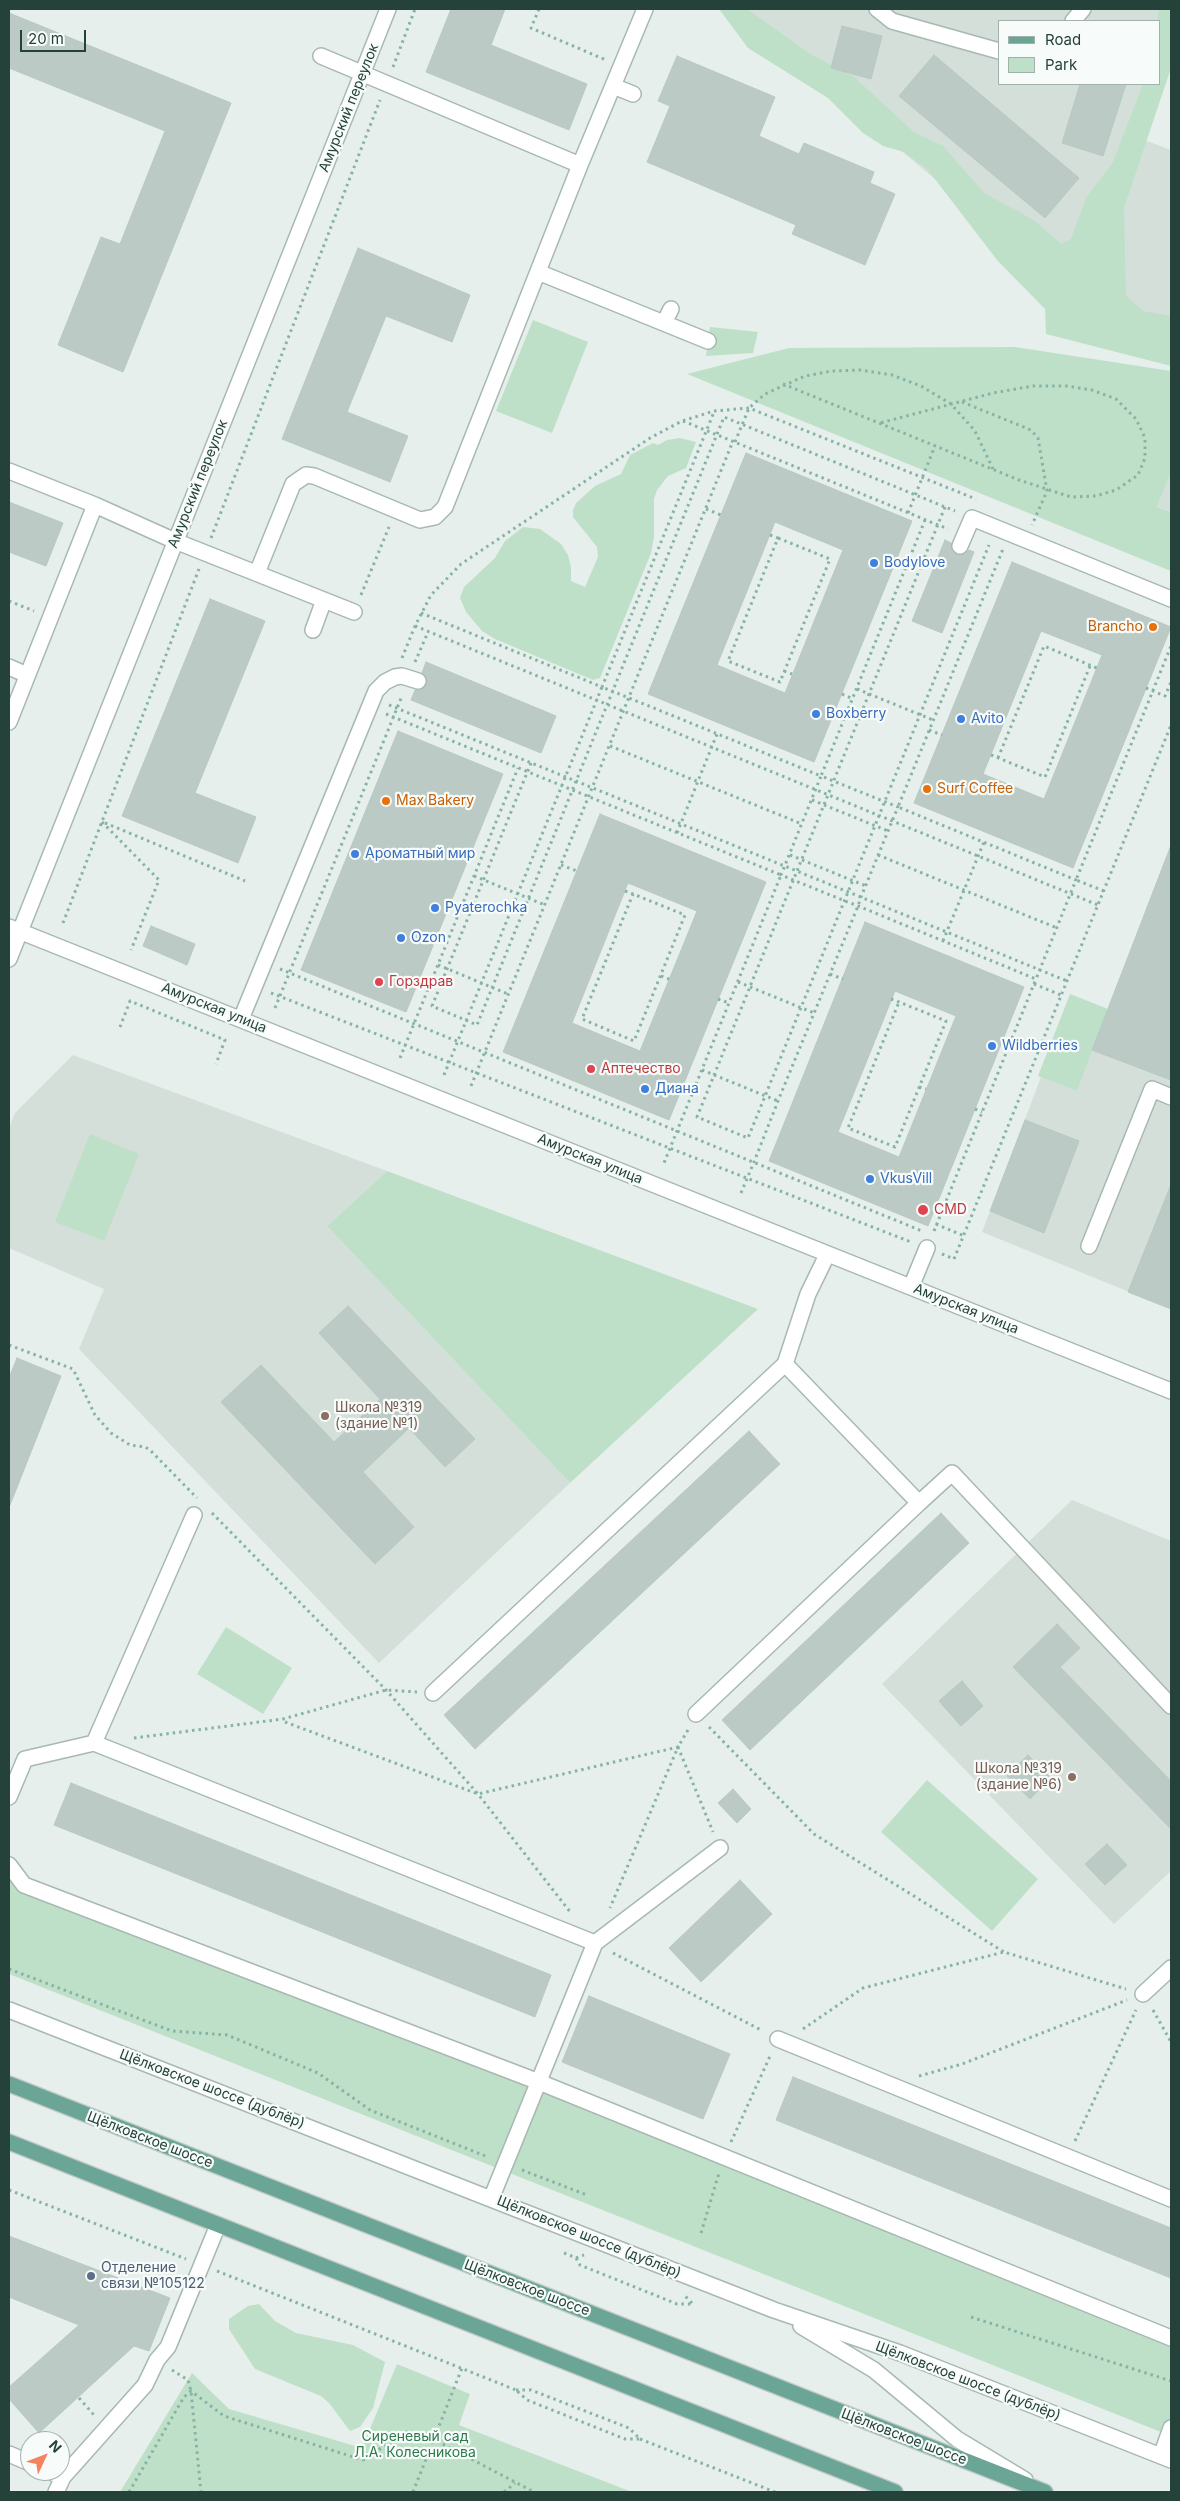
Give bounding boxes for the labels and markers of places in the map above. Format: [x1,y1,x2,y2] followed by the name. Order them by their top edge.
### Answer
[884,555,945,571] place label: Bodylove
[868,557,880,569] marker: Bodylove
[1088,619,1143,635] place label: Brancho
[1147,621,1159,633] marker: Brancho
[826,706,886,722] place label: Boxberry
[810,708,822,720] marker: Boxberry
[971,711,1004,727] place label: Avito
[955,713,967,725] marker: Avito
[937,781,1013,797] place label: Surf Coffee
[921,783,933,795] marker: Surf Coffee
[396,793,474,809] place label: Max Bakery
[380,795,392,807] marker: Max Bakery
[365,846,475,862] place label: Ароматный мир
[349,848,361,860] marker: Ароматный мир
[445,900,527,916] place label: Pyaterochka
[429,902,441,914] marker: Pyaterochka
[411,930,446,946] place label: Ozon
[395,932,407,944] marker: Ozon
[389,974,453,990] place label: Горздрав
[373,976,385,988] marker: Горздрав
[1002,1038,1078,1054] place label: Wildberries
[986,1040,998,1052] marker: Wildberries
[601,1061,681,1077] place label: Аптечество
[585,1063,597,1075] marker: Аптечество
[655,1081,699,1097] place label: Диана
[639,1083,651,1095] marker: Диана
[880,1171,932,1187] place label: VkusVill
[864,1173,876,1185] marker: VkusVill
[934,1202,967,1218] place label: CMD
[916,1203,930,1217] marker: CMD
[335,1400,422,1432] place label: Школа №319 (здание №1)
[319,1410,331,1422] marker: Школа №319 (здание №1)
[975,1761,1062,1794] place label: Школа №319 (здание №6)
[1066,1771,1078,1783] marker: Школа №319 (здание №6)
[101,2260,205,2292] place label: Отделение связи №105122
[85,2270,97,2282] marker: Отделение связи №105122

